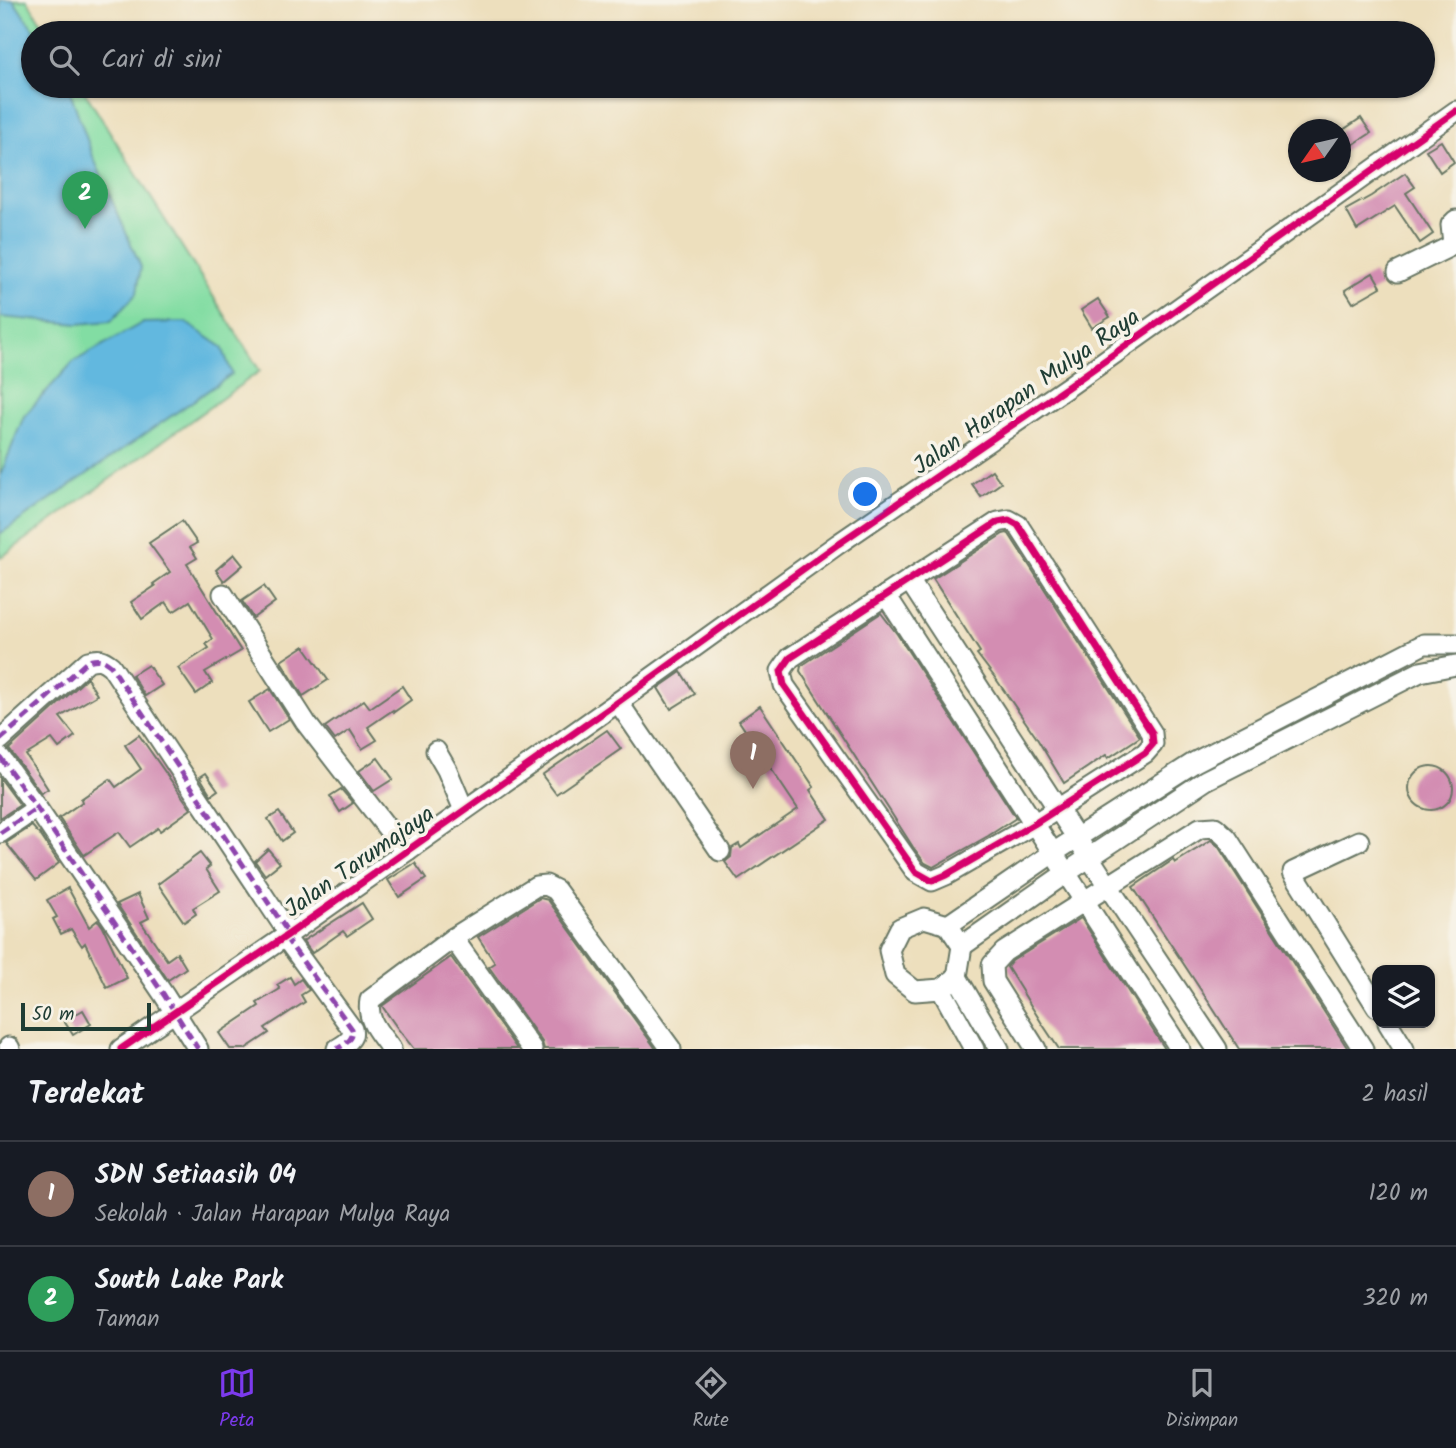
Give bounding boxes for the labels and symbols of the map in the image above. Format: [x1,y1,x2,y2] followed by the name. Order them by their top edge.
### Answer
[1288,119,1351,182] north arrow
[62,171,108,229] pin: 2
[905,299,1149,486] street label: Jalan Harapan Mulya Raya
[848,477,882,511] your location
[730,731,776,789] pin: 1
[277,796,443,929] street label: Jalan Tarumajaya
[21,1000,150,1032] scale bar

